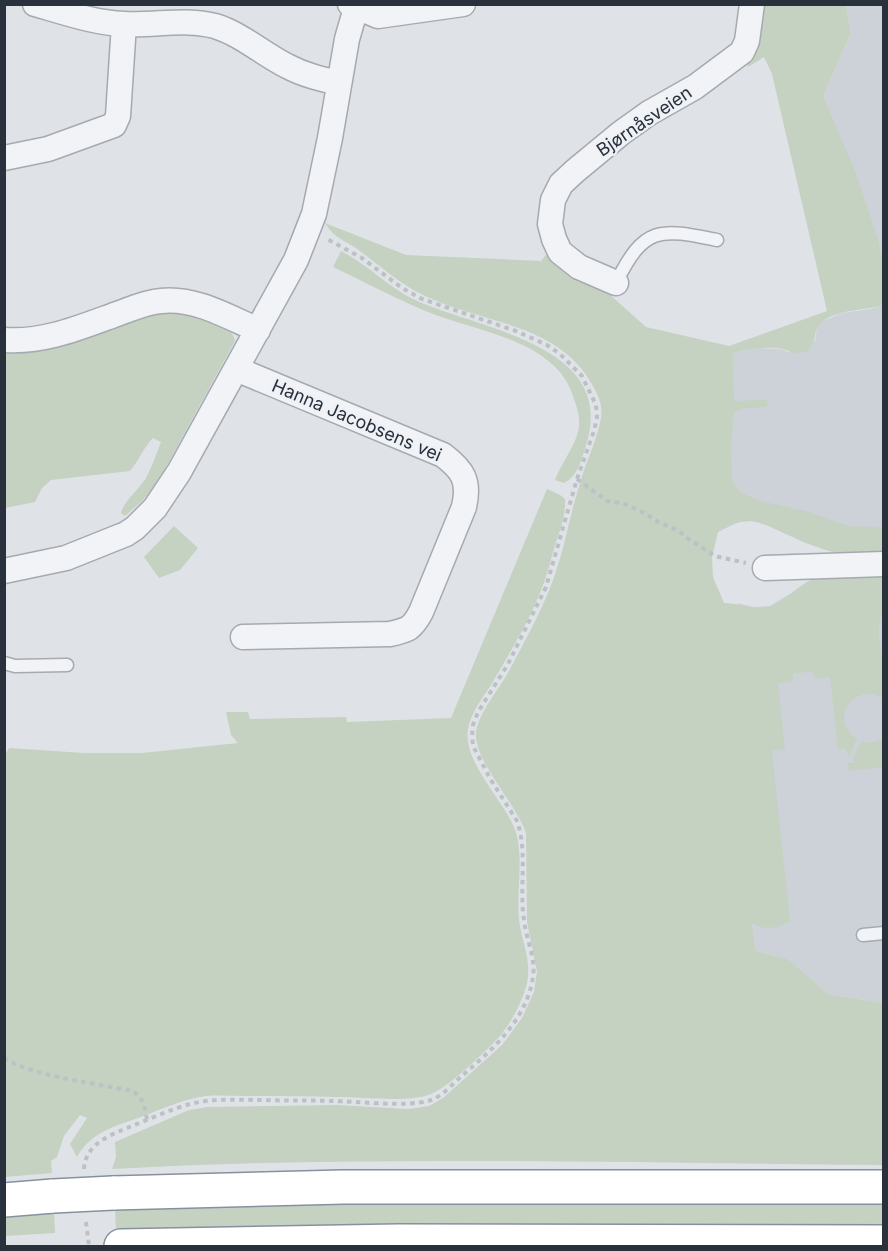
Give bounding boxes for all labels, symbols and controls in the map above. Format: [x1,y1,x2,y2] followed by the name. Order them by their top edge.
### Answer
[593,82,695,160] street label: Bjørnåsveien
[269,375,445,465] street label: Hanna Jacobsens vei

